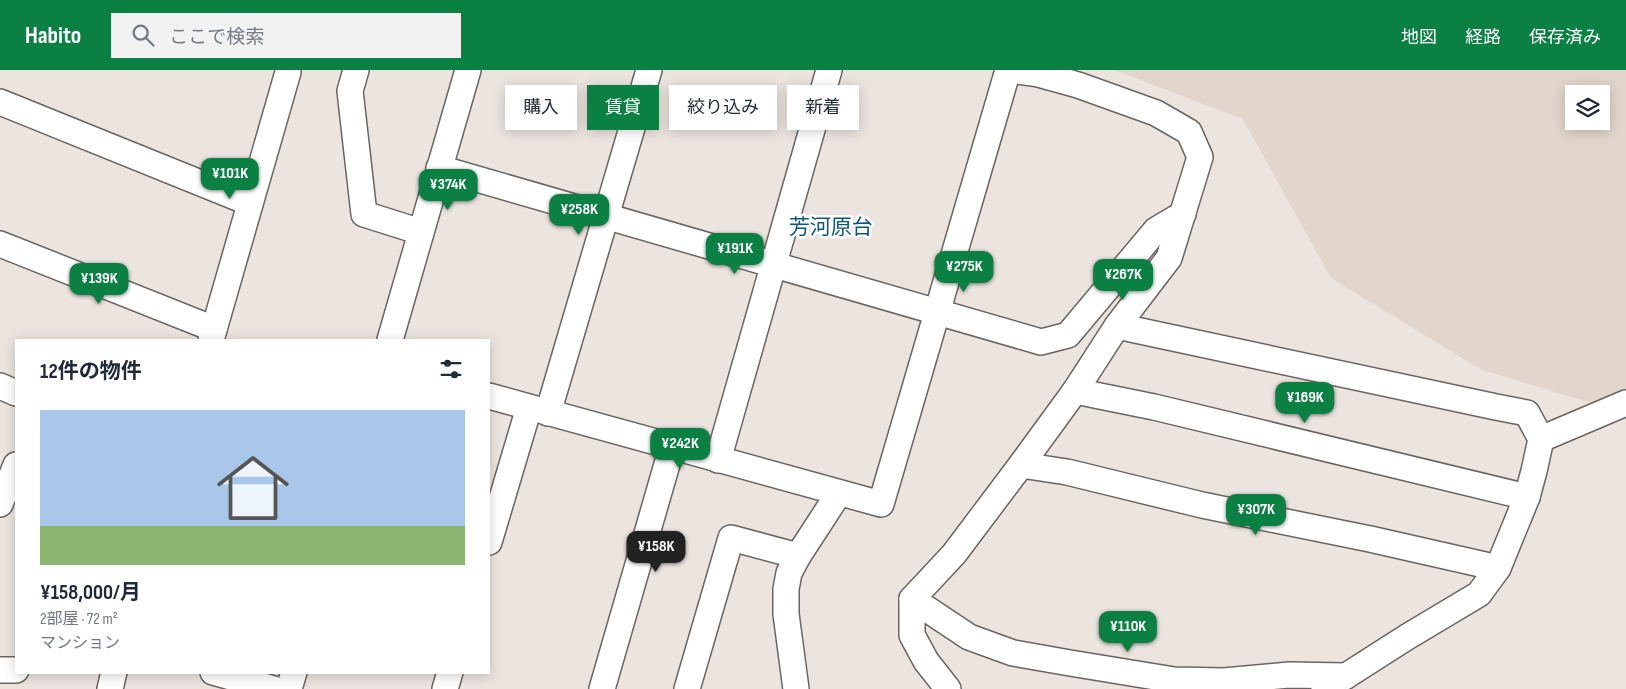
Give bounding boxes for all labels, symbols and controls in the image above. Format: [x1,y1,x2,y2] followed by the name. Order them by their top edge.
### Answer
[111,13,461,58] search box
[25,21,81,50] text: Habito
[129,21,157,49] icon: search
[169,26,264,49] text: ここで検索
[1401,27,1437,48] text: 地図
[1465,27,1501,48] text: 経路
[1529,27,1601,48] text: 保存済み
[505,85,577,130] chip: 購入
[587,85,659,130] chip: 賃貸
[669,85,777,130] chip: 絞り込み
[787,85,859,130] chip: 新着
[1565,85,1610,130] map controls
[1565,85,1610,130] button: layers
[195,158,265,200] pin: ¥101K
[212,164,248,183] text: ¥101K
[413,168,483,211] pin: ¥374K
[430,175,466,194] text: ¥374K
[544,194,614,236] pin: ¥258K
[560,200,598,219] text: ¥258K
[789,215,873,240] district label: 芳河原台
[700,232,770,275] pin: ¥191K
[717,239,753,258] text: ¥191K
[929,250,999,293] pin: ¥275K
[945,257,983,276] text: ¥275K
[1088,258,1158,301] pin: ¥267K
[64,262,134,305] pin: ¥139K
[1104,265,1142,284] text: ¥267K
[80,269,118,288] text: ¥139K
[437,355,465,383] icon: filters
[40,359,142,384] text: 12件の物件
[1270,382,1340,424] pin: ¥169K
[1286,388,1324,407] text: ¥169K
[645,428,715,470] pin: ¥242K
[661,434,699,453] text: ¥242K
[208,443,298,533] icon: home
[1221,494,1291,536] pin: ¥307K
[1237,500,1275,519] text: ¥307K
[621,530,691,573] pin: ¥158K
[637,537,675,556] text: ¥158K
[40,580,141,605] text: ¥158,000/月
[40,610,118,629] text: 2部屋 · 72 m²
[1093,610,1163,653] pin: ¥110K
[1110,617,1146,636] text: ¥110K
[40,634,120,653] text: マンション

